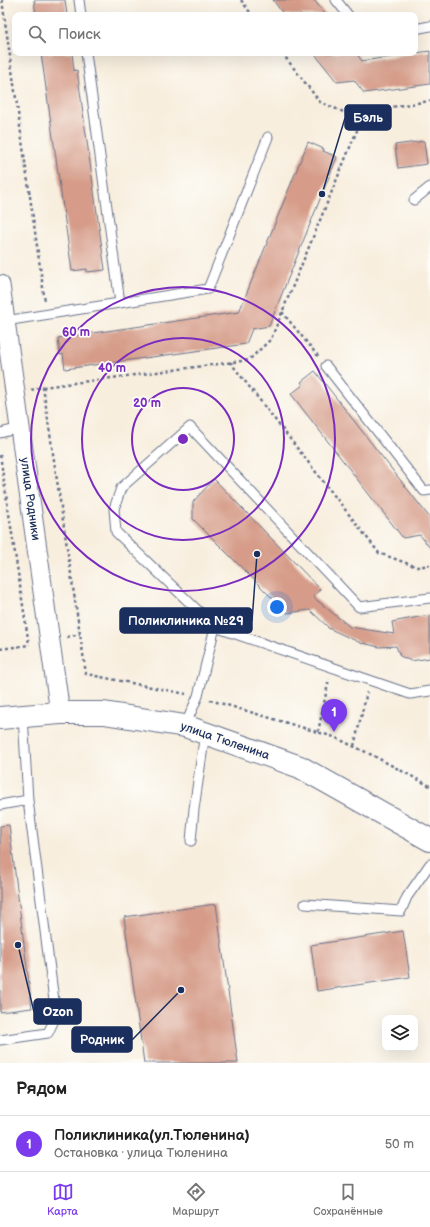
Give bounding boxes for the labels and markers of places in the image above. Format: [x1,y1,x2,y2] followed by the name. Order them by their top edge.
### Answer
[345,105,391,130] callout: Бэль
[176,432,190,446] centre of rings
[120,608,252,633] callout: Поликлиника №29
[321,699,347,732] pin: 1
[34,999,81,1024] callout: Ozon
[72,1027,132,1052] callout: Родник

